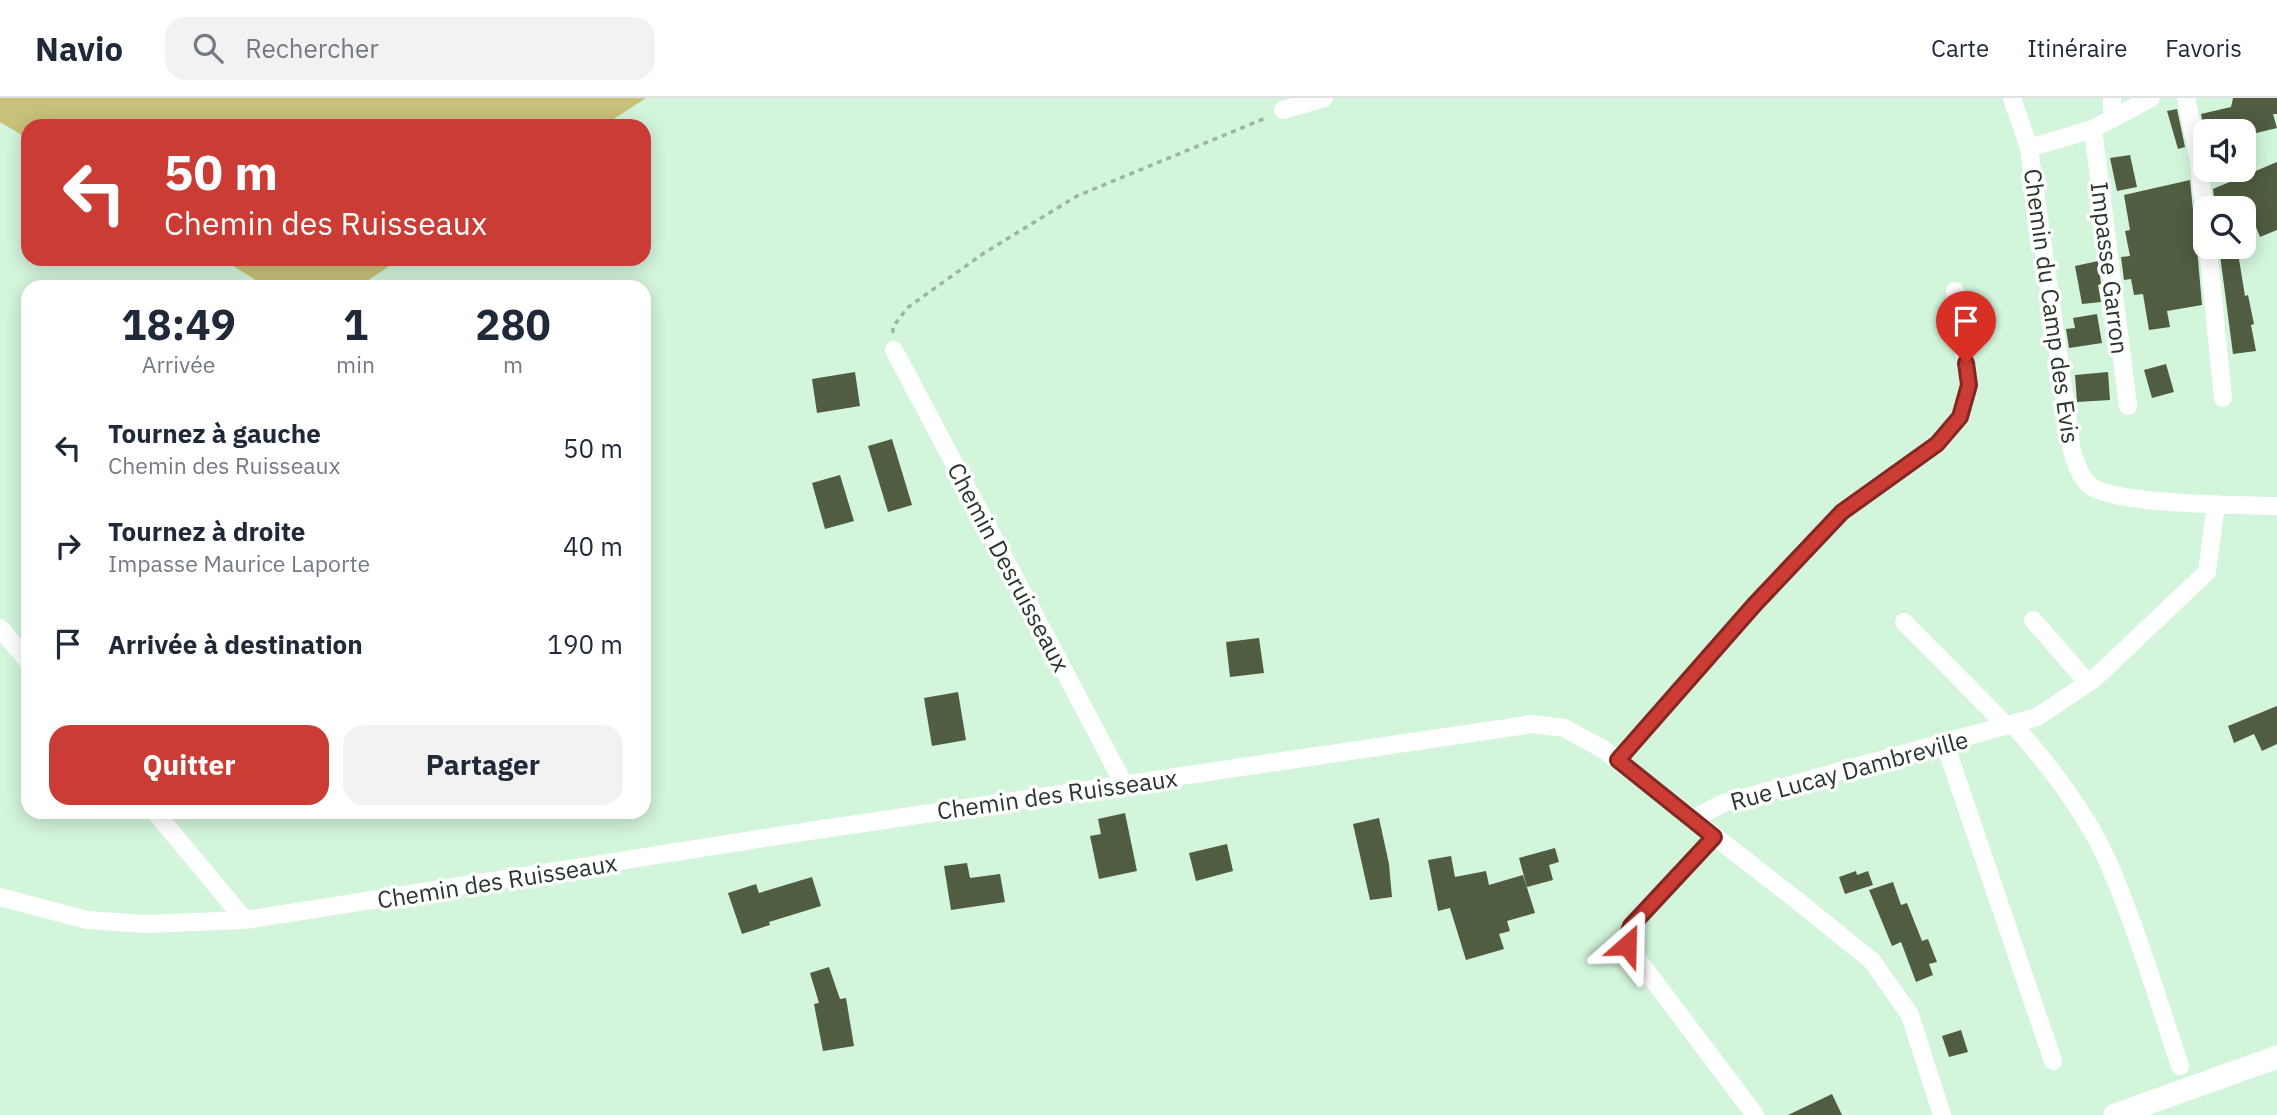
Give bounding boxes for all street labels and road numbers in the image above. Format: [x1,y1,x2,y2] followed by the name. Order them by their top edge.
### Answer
[2017,166,2087,446] street label: Chemin du Camp des Evis
[2084,180,2136,356] street label: Impasse Garron
[940,457,1078,677] street label: Chemin Desruisseaux
[1727,723,1971,817] street label: Rue Lucay Dambreville
[935,761,1179,827] street label: Chemin des Ruisseaux
[375,846,619,916] street label: Chemin des Ruisseaux

